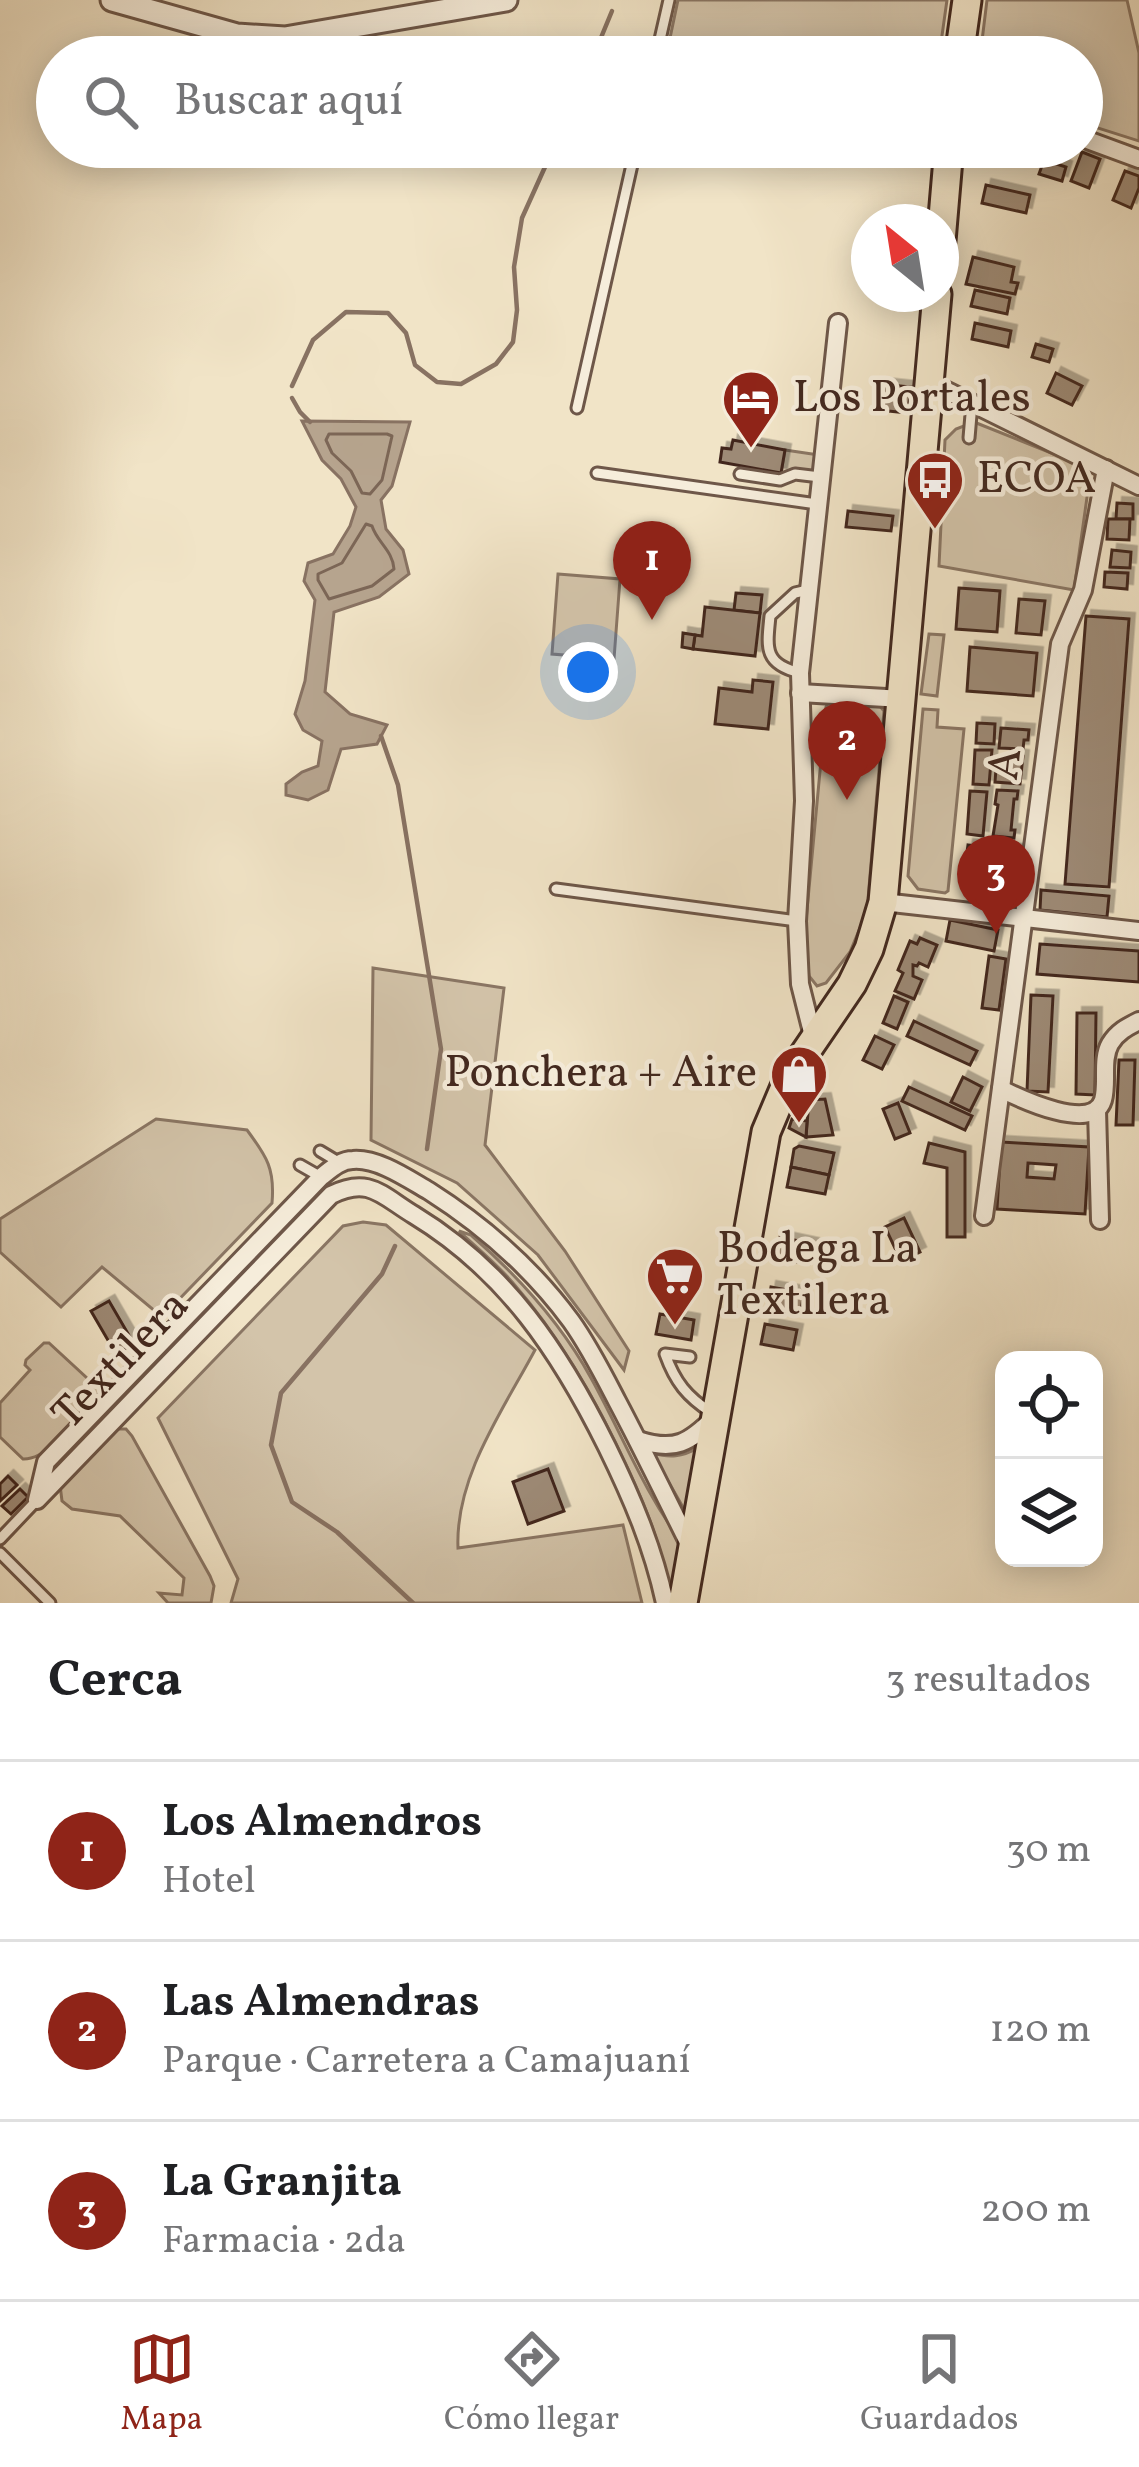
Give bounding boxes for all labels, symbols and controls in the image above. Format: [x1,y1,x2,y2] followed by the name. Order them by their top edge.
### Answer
[36,36,1103,168] search box
[78,69,144,135] icon: search
[174,71,403,134] text: Buscar aquí
[851,204,959,312] north arrow
[720,368,782,450] hotel icon: Los Portales
[793,368,1031,431] place label: Los Portales
[904,449,966,531] bus stop icon: ECOA
[977,449,1096,512] place label: ECOA
[613,521,691,620] pin: 1
[558,642,618,702] your location
[808,701,886,800] pin: 2
[974,744,1040,784] street label: A
[957,835,1035,934] pin: 3
[444,1043,757,1106] place label: Ponchera + Aire
[768,1043,830,1125] shop icon: Ponchera + Aire
[717,1219,918,1334] place label: Bodega La Textilera
[644,1245,706,1327] supermarket icon: Bodega La Textilera
[39,1277,205,1445] street label: Textilera
[995,1351,1103,1567] map controls
[995,1351,1103,1459] button: locate
[995,1459,1103,1567] button: layers
[48,1646,183,1717] text: Cerca
[885,1654,1091,1708] text: 3 resultados
[162,1792,482,1855] text: Los Almendros
[79,1824,95,1878] text: 1
[1006,1824,1091,1878] text: 30 m
[162,1855,256,1909] text: Hotel
[162,1972,480,2035] text: Las Almendras
[77,2004,97,2058] text: 2
[990,2004,1091,2058] text: 120 m
[162,2035,690,2089] text: Parque · Carretera a Camajuaní
[162,2152,402,2215] text: La Granjita
[77,2184,97,2238] text: 3
[980,2184,1091,2238] text: 200 m
[162,2215,406,2269] text: Farmacia · 2da
[121,2326,203,2444] tab: Mapa
[444,2326,619,2444] tab: Cómo llegar
[860,2326,1018,2444] tab: Guardados

